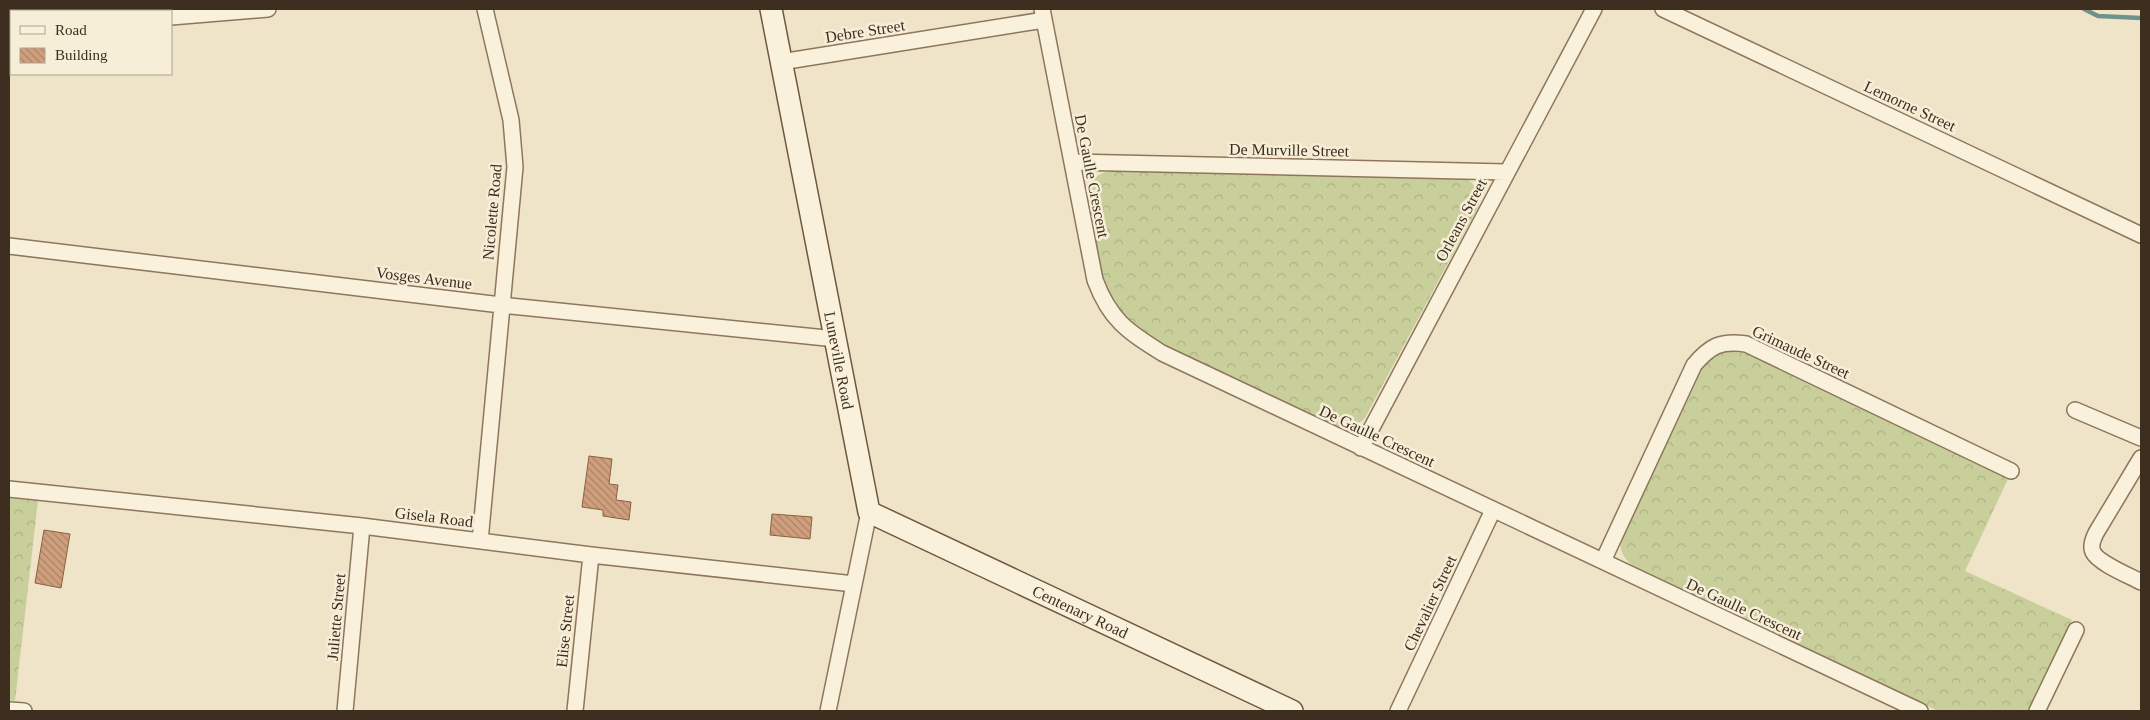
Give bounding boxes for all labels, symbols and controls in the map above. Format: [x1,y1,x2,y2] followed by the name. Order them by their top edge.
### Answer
[10,10,172,75] legend
[824,16,907,46] street label: Debre Street
[55,22,87,38] text: Road
[55,47,108,63] text: Building
[1862,77,1959,135] street label: Lemorne Street
[1072,113,1112,240] street label: De Gaulle Crescent
[1229,140,1350,160] street label: De Murville Street
[479,163,505,261] street label: Nicolette Road
[1432,175,1490,264] street label: Orleans Street
[375,264,473,293] street label: Vosges Avenue
[822,310,857,411] street label: Luneville Road
[1750,322,1853,382] street label: Grimaude Street
[1317,402,1438,470] street label: De Gaulle Crescent
[394,504,474,530] street label: Gisela Road
[1400,552,1460,654] street label: Chevalier Street
[324,572,348,661] street label: Juliette Street
[1684,575,1805,643] street label: De Gaulle Crescent
[1030,582,1131,641] street label: Centenary Road
[553,593,577,668] street label: Elise Street

